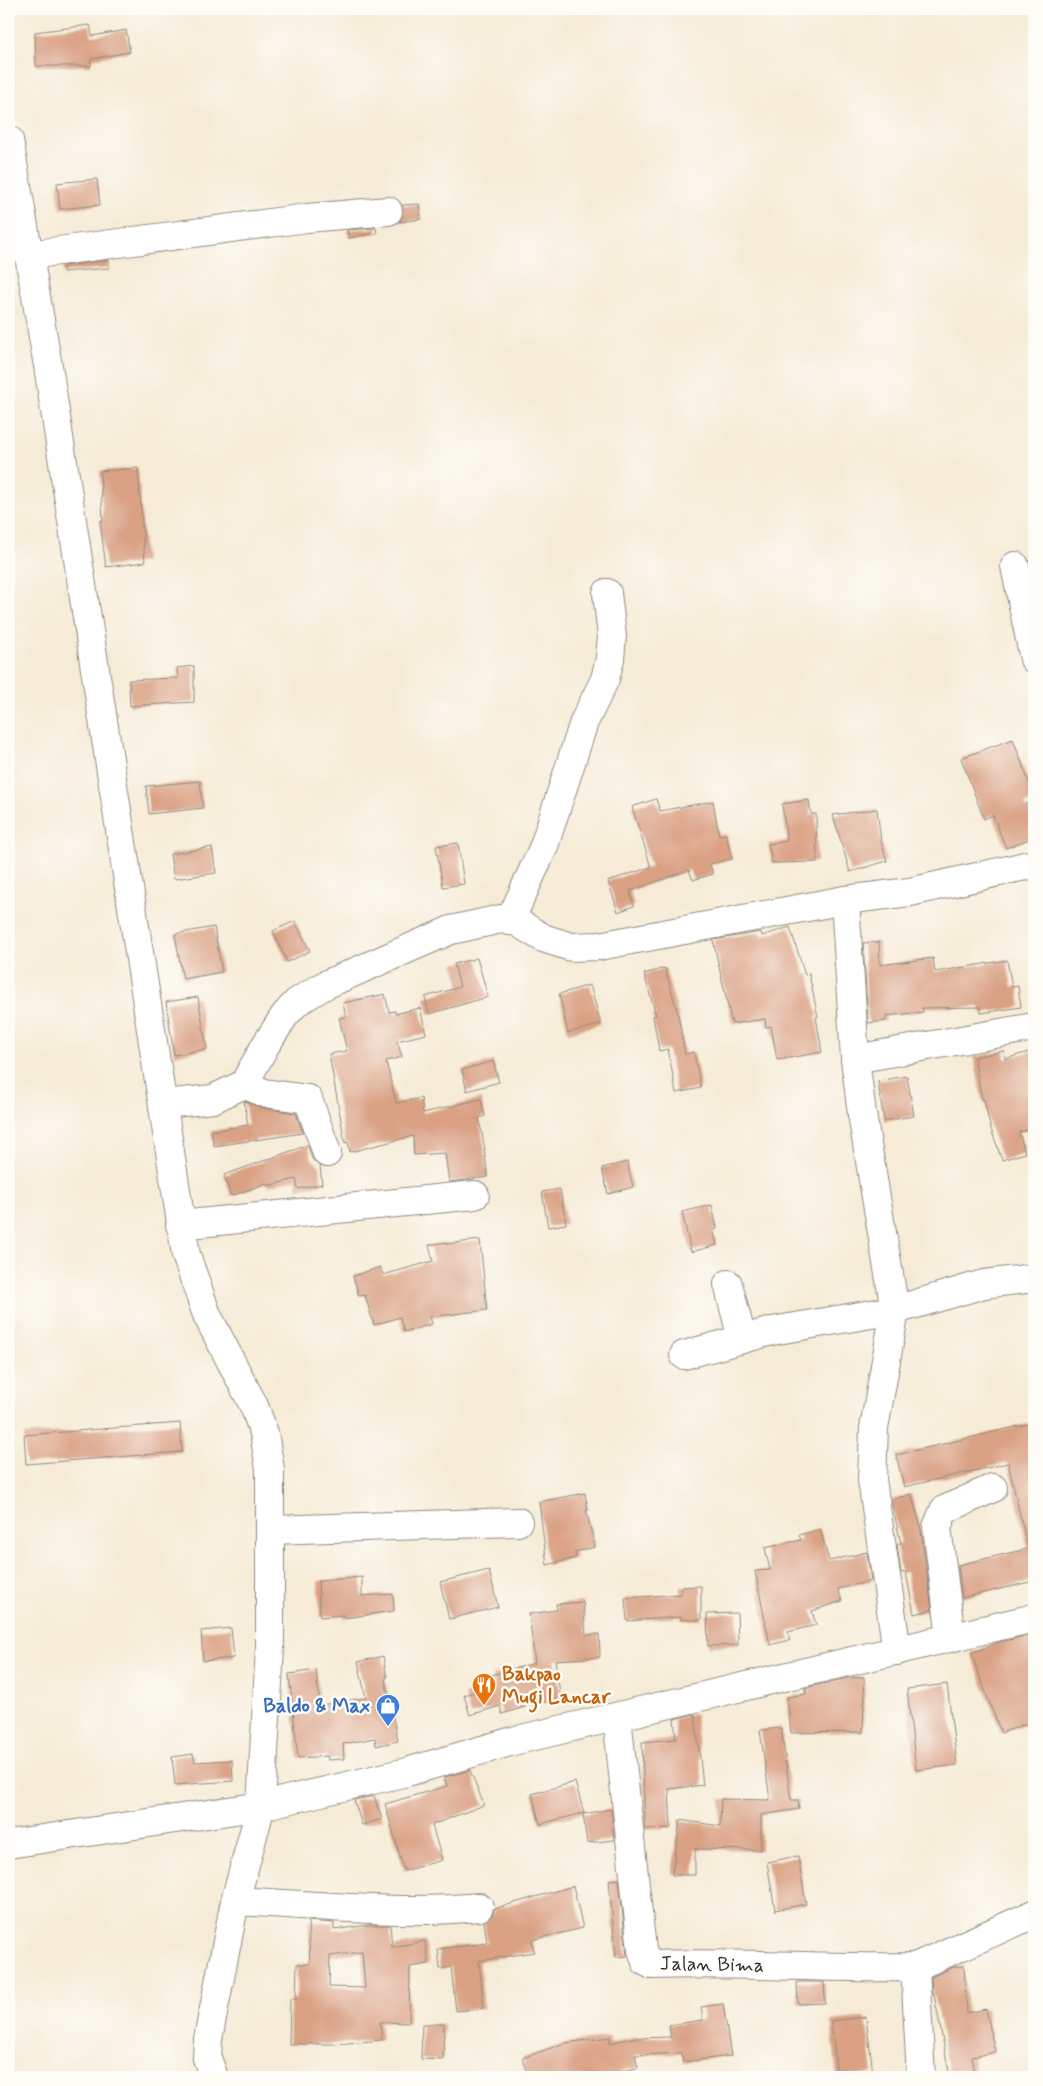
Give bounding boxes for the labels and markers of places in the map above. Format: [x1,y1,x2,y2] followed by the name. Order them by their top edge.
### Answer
[502,1661,611,1713] place label: Bakpao Mugi Lancar
[471,1672,497,1706] restaurant icon: Bakpao Mugi Lancar
[263,1693,370,1720] place label: Baldo & Max
[375,1693,401,1727] shop icon: Baldo & Max

